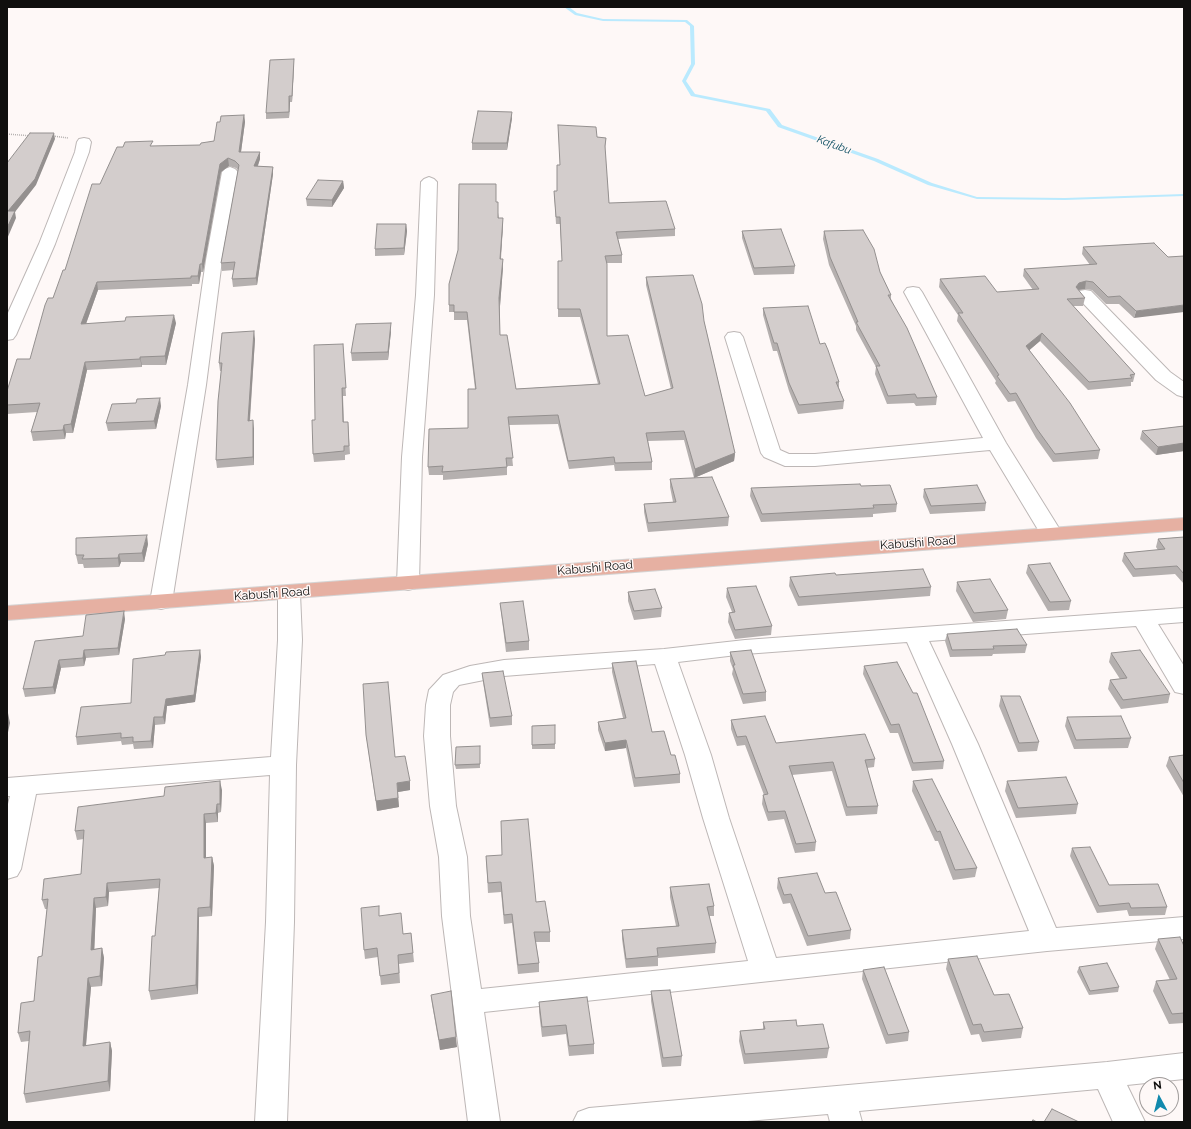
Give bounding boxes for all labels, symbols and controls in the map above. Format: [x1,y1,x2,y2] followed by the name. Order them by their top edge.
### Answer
[815,133,853,157] water label: Kafubu
[880,533,956,553] street label: Kabushi Road
[556,558,634,578] street label: Kabushi Road
[234,584,310,604] street label: Kabushi Road
[1139,1077,1179,1117] north arrow
[1153,1079,1163,1093] text: N

